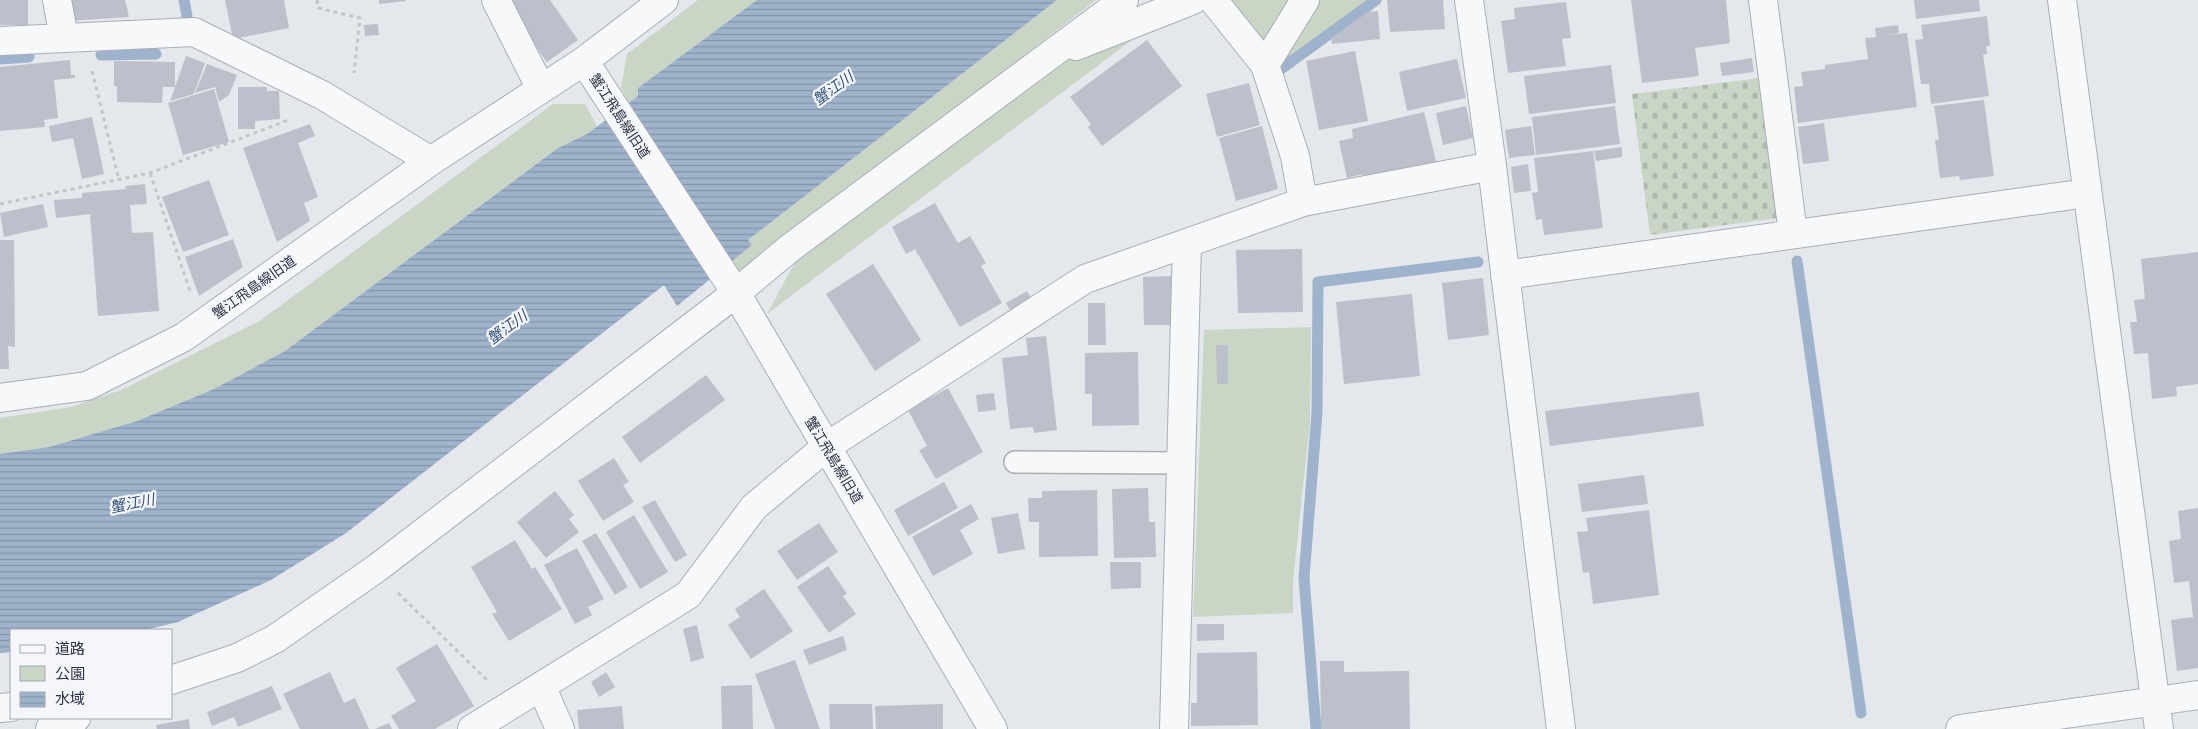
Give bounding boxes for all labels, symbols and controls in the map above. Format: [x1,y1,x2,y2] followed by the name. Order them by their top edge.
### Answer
[809,66,858,109] water label: 蟹江川
[586,70,654,162] street label: 蟹江飛島線旧道
[209,252,299,322] street label: 蟹江飛島線旧道
[483,305,532,348] water label: 蟹江川
[801,413,867,507] street label: 蟹江飛島線旧道
[108,489,158,517] water label: 蟹江川
[10,629,172,719] legend
[55,639,85,658] text: 道路
[55,664,85,683] text: 公園
[55,689,85,708] text: 水域

